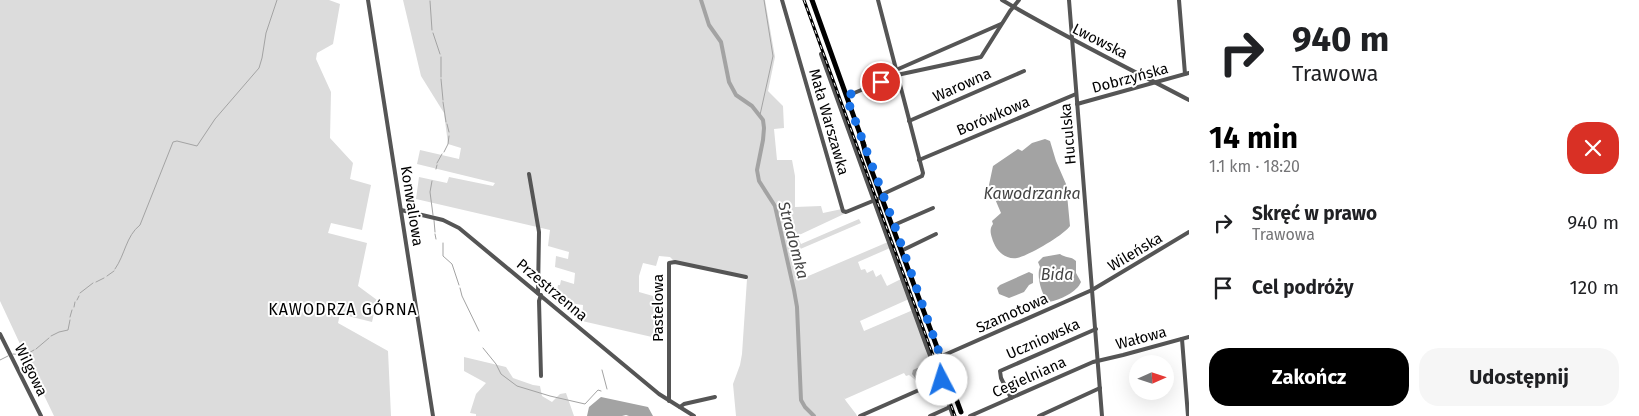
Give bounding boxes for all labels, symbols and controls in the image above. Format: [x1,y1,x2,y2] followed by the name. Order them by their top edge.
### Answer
[1292,18,1389,60] text: 940 m
[1069,19,1131,63] street label: Lwowska
[1209,20,1274,85] icon: right
[1090,59,1170,97] street label: Dobrzyńska
[1292,60,1378,87] text: Trawowa
[860,61,902,103] pin
[930,64,994,106] street label: Warowna
[805,67,853,177] street label: Mała Warszawka
[867,68,895,96] icon: arrive
[954,93,1032,139] street label: Borówkowa
[1056,102,1080,166] street label: Huculska
[1209,120,1298,156] text: 14 min
[1567,122,1619,174] button: close
[1209,157,1300,176] text: 1.1 km · 18:20
[397,165,427,247] street label: Konwaliowa
[983,184,1081,203] water label: Kawodrzanka
[774,199,813,281] water label: Stradomka
[1252,202,1377,225] text: Skręć w prawo
[1209,209,1237,237] icon: right
[1567,211,1619,234] text: 940 m
[1252,225,1315,244] text: Trawowa
[1104,229,1166,275] street label: Wileńska
[513,255,591,325] street label: Przestrzenna
[1041,265,1073,284] water label: Bida
[649,274,667,342] street label: Pastelowa
[1209,274,1237,302] icon: arrive
[1252,276,1354,299] text: Cel podróży
[1569,276,1619,299] text: 120 m
[973,289,1051,337] street label: Szamotowa
[268,299,418,319] district label: KAWODRZA GÓRNA
[1003,315,1083,363] street label: Uczniowska
[1114,323,1168,353] street label: Wałowa
[11,341,51,399] street label: Wilgowa
[1209,348,1409,406] button: Zakończ
[1419,348,1619,406] button: Udostępnij
[915,353,967,405] position arrow
[989,353,1069,401] street label: Cegielniana
[1129,355,1174,400] north arrow
[1129,355,1174,400] map controls

